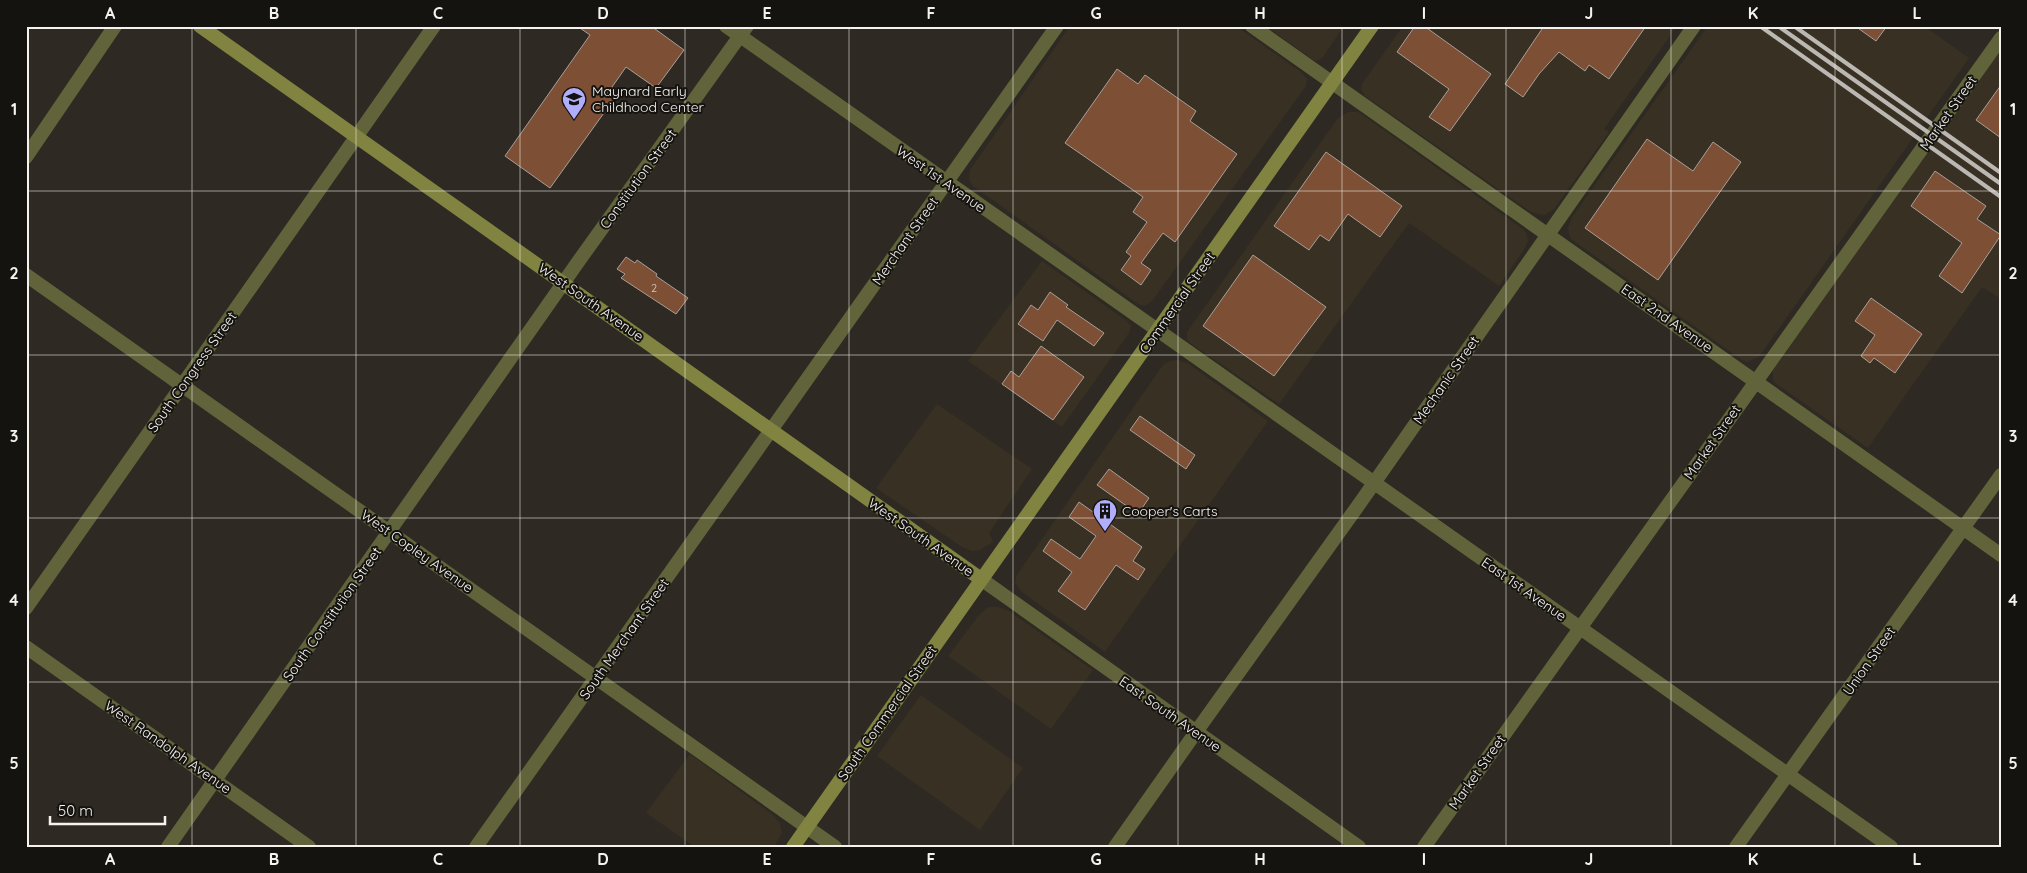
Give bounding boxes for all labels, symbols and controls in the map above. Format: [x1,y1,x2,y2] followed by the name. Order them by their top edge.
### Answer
[105,3,116,23] text: A
[269,3,279,23] text: B
[433,3,443,23] text: C
[597,3,609,23] text: D
[762,3,772,23] text: E
[927,3,936,23] text: F
[1090,3,1102,23] text: G
[1254,3,1266,23] text: H
[1422,3,1426,23] text: I
[1585,3,1593,23] text: J
[1748,3,1758,23] text: K
[1913,3,1922,23] text: L
[1916,72,1981,154] street label: Market Street
[592,82,705,116] place label: Maynard Early Childhood Center
[561,86,587,120] school or university icon: Maynard Early Childhood Center
[11,99,17,119] text: 1
[2010,99,2016,119] text: 1
[596,125,680,232] street label: Constitution Street
[893,142,989,216] street label: West 1st Avenue
[868,193,942,288] street label: Merchant Street
[1135,248,1219,357] street label: Commercial Street
[535,259,647,345] street label: West South Avenue
[9,263,19,283] text: 2
[2008,263,2018,283] text: 2
[1618,280,1716,356] street label: East 2nd Avenue
[651,281,657,295] house number: 2
[143,308,241,436] street label: South Congress Street
[1409,332,1483,428] street label: Mechanic Street
[1680,401,1745,483] street label: Market Street
[10,426,18,446] text: 3
[2009,426,2017,446] text: 3
[865,494,977,580] street label: West South Avenue
[1092,498,1118,532] building icon: Cooper's Carts
[1122,502,1218,520] place label: Cooper's Carts
[357,505,477,597] street label: West Copley Avenue
[279,543,385,685] street label: South Constitution Street
[1478,553,1570,625] street label: East 1st Avenue
[575,575,673,703] street label: South Merchant Street
[9,590,19,610] text: 4
[2008,590,2018,610] text: 4
[1839,623,1899,699] street label: Union Street
[833,642,941,784] street label: South Commercial Street
[1116,672,1224,756] street label: East South Avenue
[101,696,235,798] street label: West Randolph Avenue
[1445,731,1510,813] street label: Market Street
[9,753,19,773] text: 5
[2008,753,2018,773] text: 5
[50,793,165,825] scale bar
[58,801,93,820] text: 50 m
[105,849,116,869] text: A
[269,849,279,869] text: B
[433,849,443,869] text: C
[597,849,609,869] text: D
[762,849,772,869] text: E
[927,849,936,869] text: F
[1090,849,1102,869] text: G
[1254,849,1266,869] text: H
[1422,849,1426,869] text: I
[1585,849,1593,869] text: J
[1748,849,1758,869] text: K
[1913,849,1922,869] text: L

